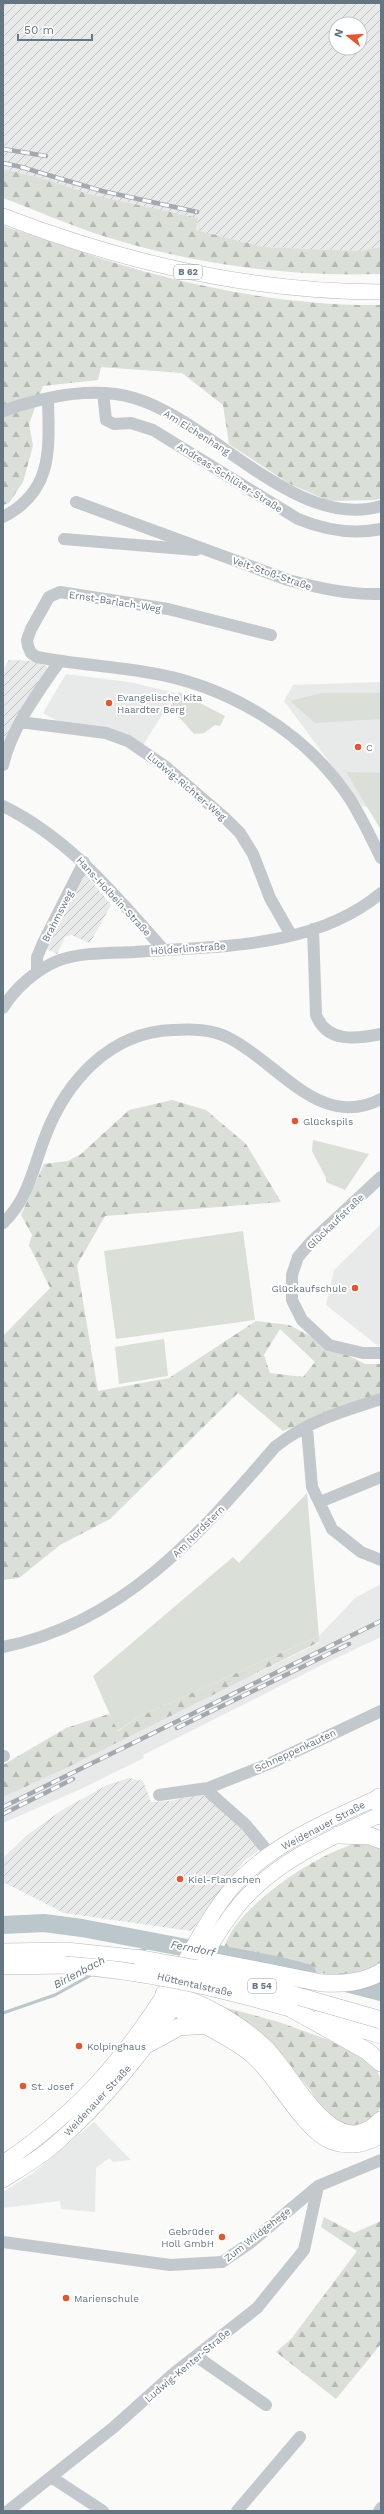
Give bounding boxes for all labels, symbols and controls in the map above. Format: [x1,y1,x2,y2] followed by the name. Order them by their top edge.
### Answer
[18,16,92,42] scale bar
[328,16,368,56] north arrow
[24,23,54,37] text: 50 m
[332,27,346,39] text: N
[174,265,202,279] road number: B 62
[162,408,232,457] street label: Am Eichenhang
[175,440,285,515] street label: Andreas-Schlüter-Straße
[231,555,313,592] street label: Veit-Stoß-Straße
[68,589,162,614] street label: Ernst-Barlach-Weg
[117,692,202,715] place label: Evangelische Kita Haardter Berg
[104,698,114,708] marker: Evangelische Kita Haardter Berg
[353,742,363,752] marker: C
[366,742,373,753] place label: C
[145,750,229,823] street label: Ludwig-Richter-Weg
[74,855,153,938] street label: Hans-Holbein-Straße
[40,888,75,944] street label: Brahmsweg
[150,940,226,957] street label: Hölderlinstraße
[290,1116,300,1126] marker: Glückspils
[303,1116,353,1127] place label: Glückspils
[305,1191,366,1251] street label: Glückaufstraße
[272,1283,347,1294] place label: Glückaufschule
[350,1283,360,1293] marker: Glückaufschule
[170,1503,226,1559] street label: Am Nordstern
[253,1727,338,1774] street label: Schneppenkauten
[280,1799,367,1852] street label: Weidenauer Straße
[175,1874,185,1884] marker: Kiel-Flanschen
[188,1874,261,1885] place label: Kiel-Flanschen
[170,1938,218,1959] water label: Ferndorf
[51,1953,107,1991] water label: Birlenbach
[156,1970,234,1999] street label: Hüttentalstraße
[248,1979,276,1993] road number: B 54
[74,2041,84,2051] marker: Kolpinghaus
[87,2041,146,2052] place label: Kolpinghaus
[62,2062,133,2138] street label: Weidenauer Straße
[18,2081,28,2091] marker: St. Josef
[31,2081,74,2092] place label: St. Josef
[222,2205,293,2264] street label: Zum Wildgehege
[161,2226,214,2249] place label: Gebrüder Holl GmbH
[217,2232,227,2242] marker: Gebrüder Holl GmbH
[61,2293,71,2303] marker: Marienschule
[74,2293,139,2304] place label: Marienschule
[142,2326,232,2404] street label: Ludwig-Kenter-Straße

